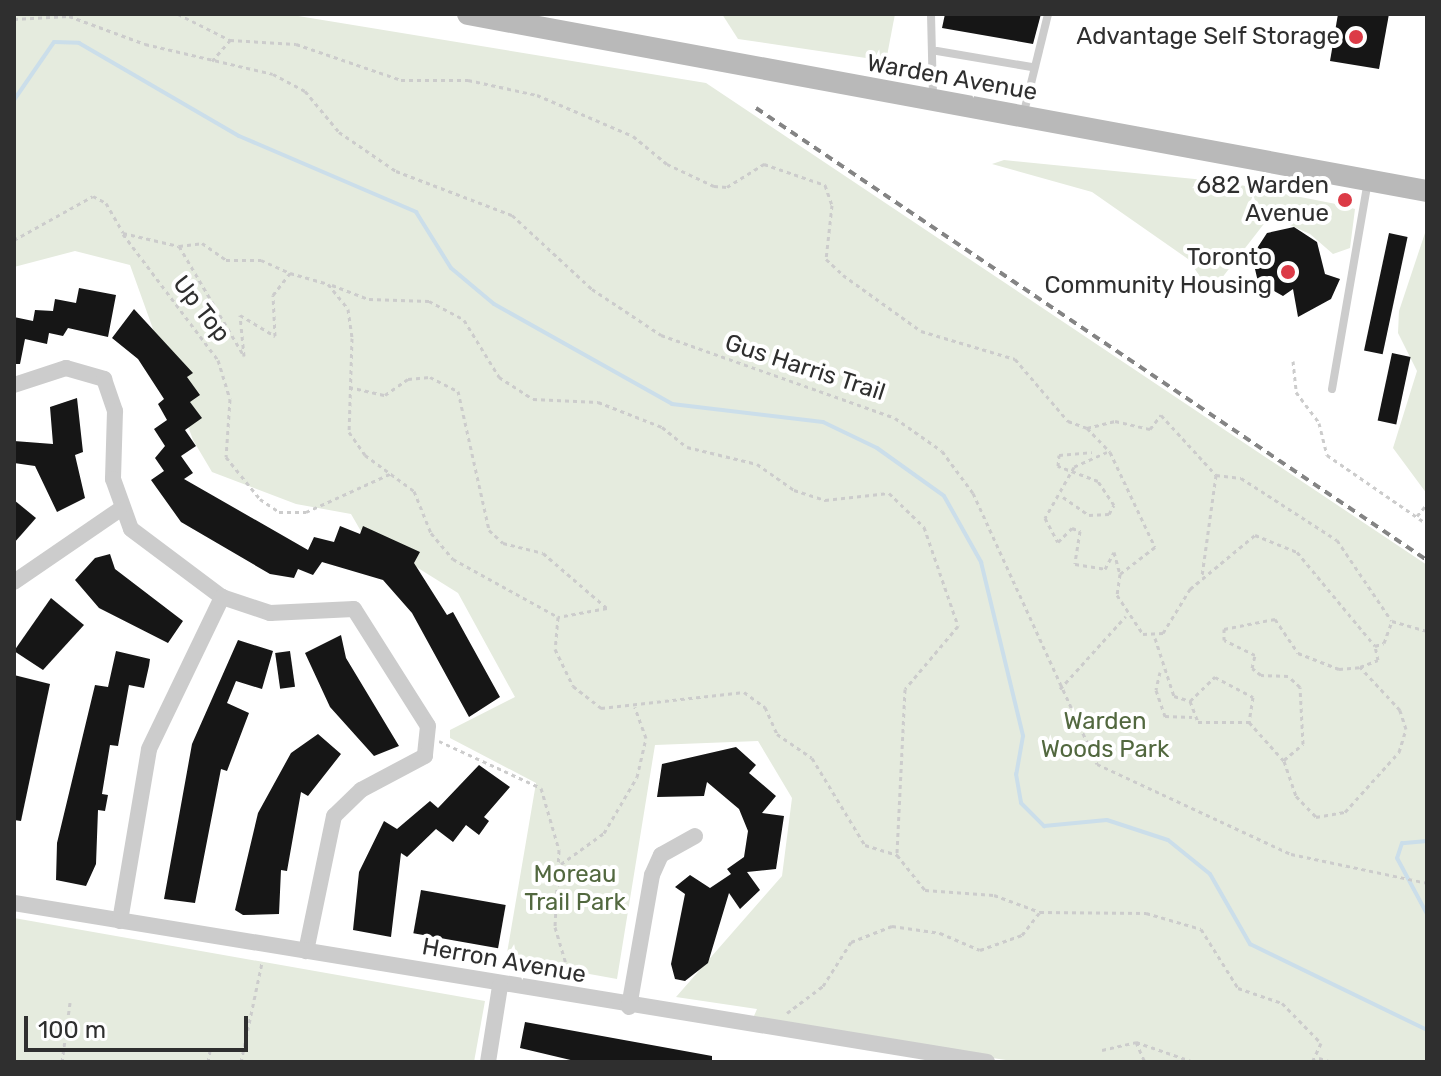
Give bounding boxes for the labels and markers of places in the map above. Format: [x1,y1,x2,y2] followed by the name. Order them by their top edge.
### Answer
[1076,23,1340,51] place label: Advantage Self Storage
[1347,28,1365,46] marker: Advantage Self Storage
[1196,172,1329,228] place label: 682 Warden Avenue
[1336,191,1354,209] marker: 682 Warden Avenue
[1044,244,1272,300] place label: Toronto Community Housing
[1279,263,1297,281] marker: Toronto Community Housing

